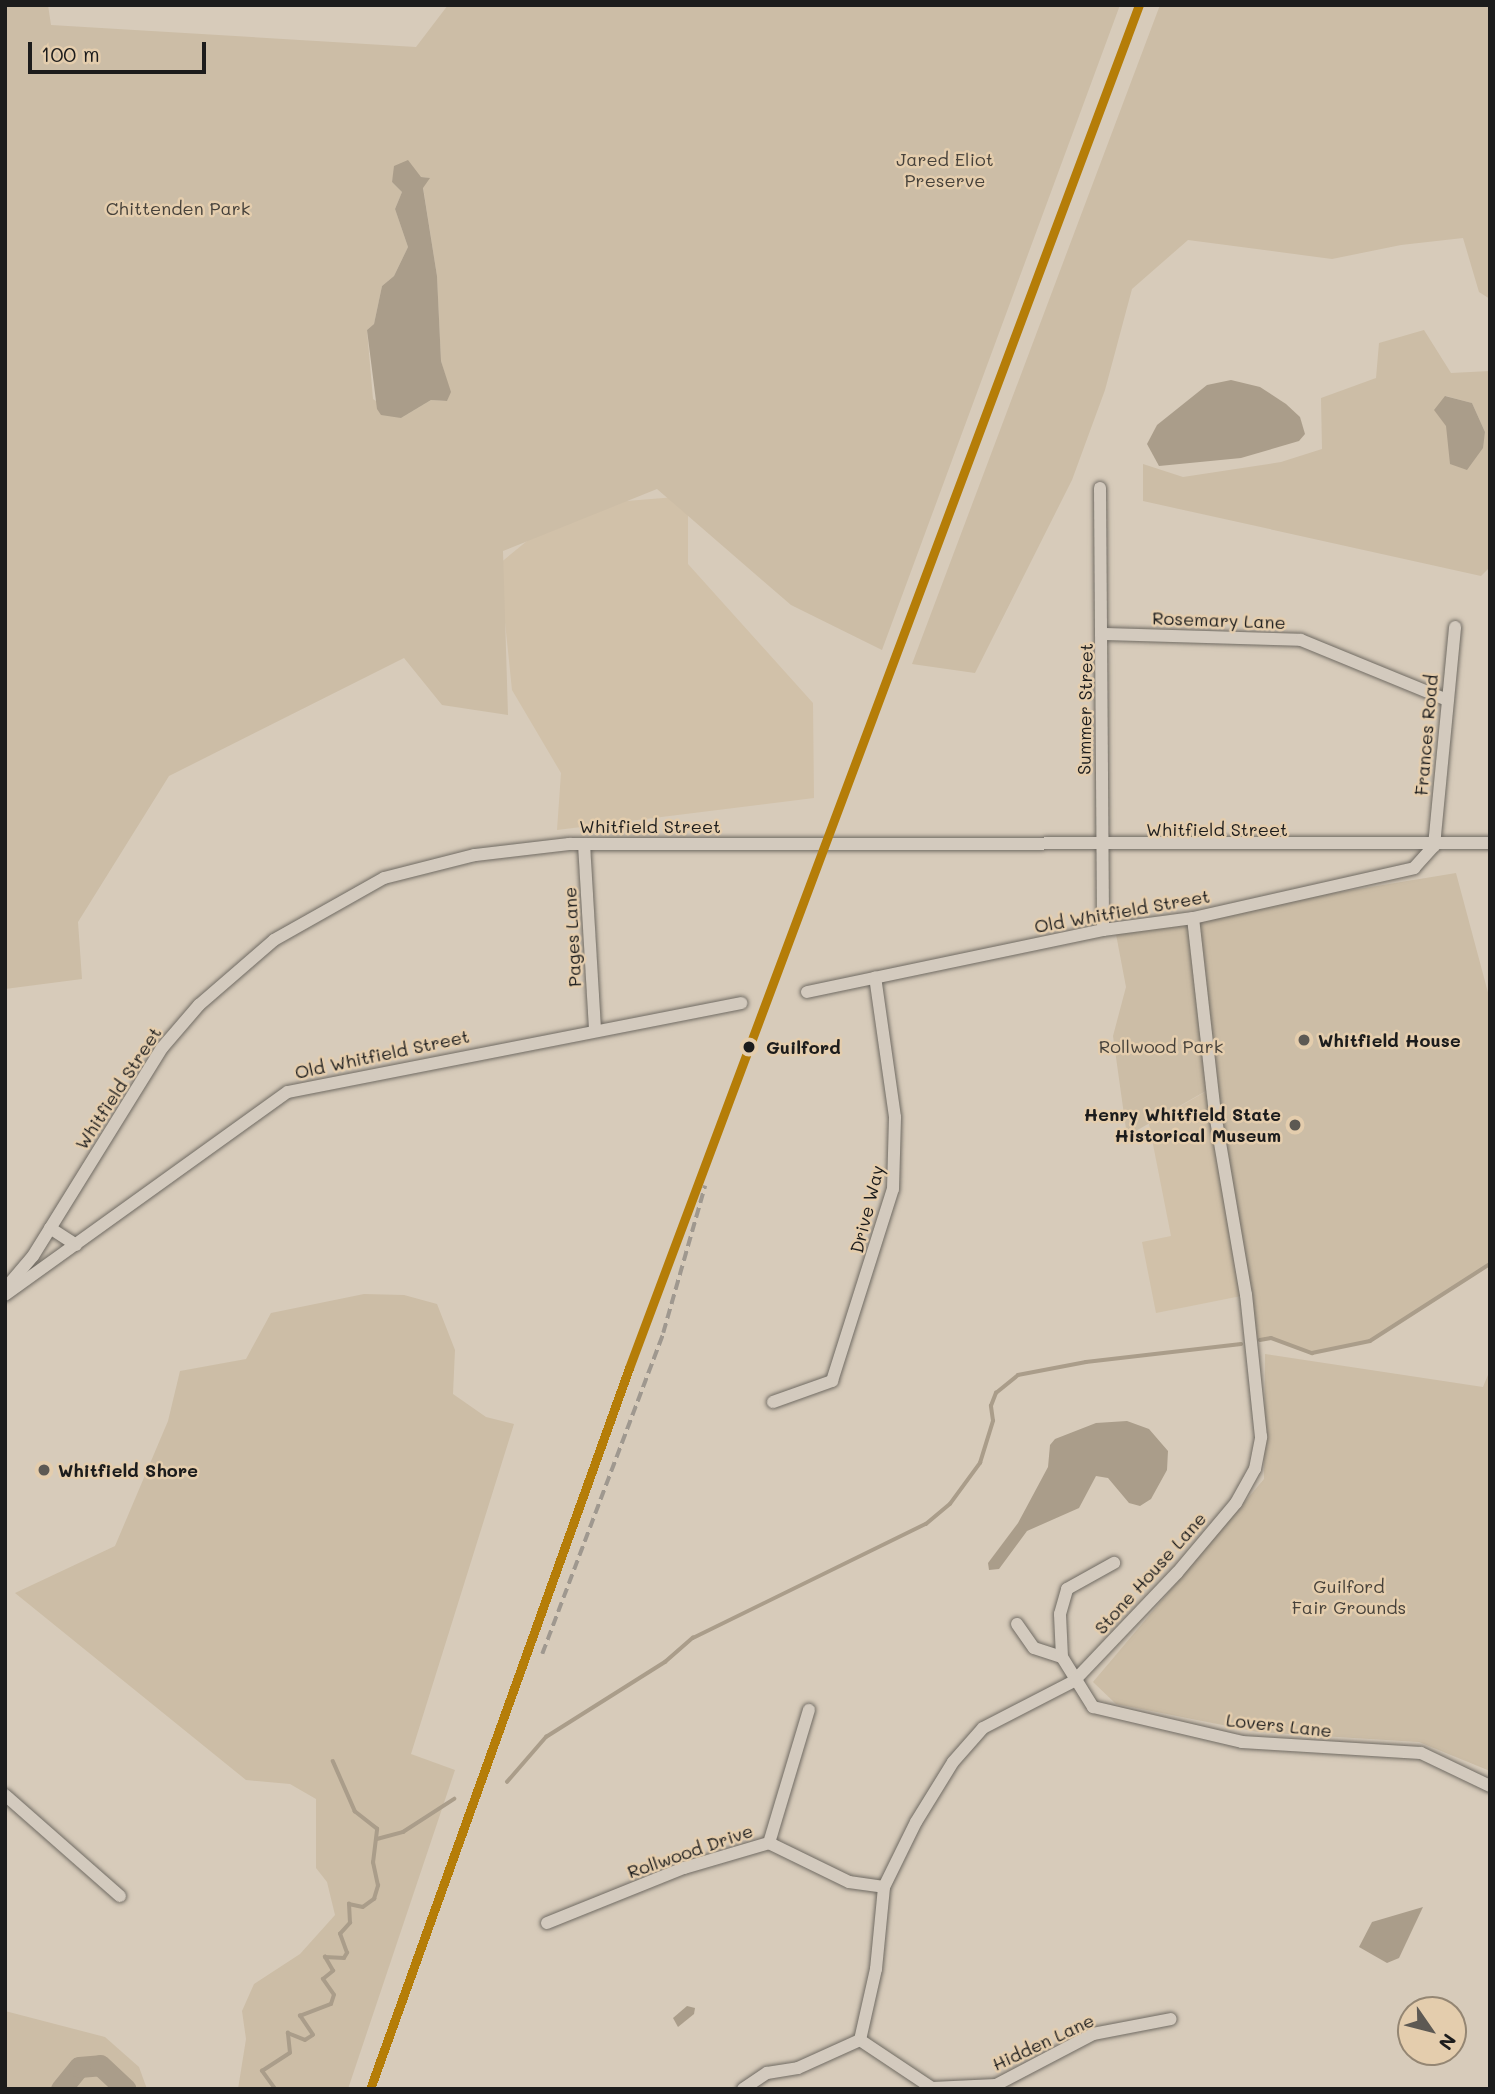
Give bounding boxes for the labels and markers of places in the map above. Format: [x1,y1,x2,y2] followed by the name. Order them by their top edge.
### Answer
[1318,1029,1461,1051] place label: Whitfield House
[1296,1032,1312,1048] marker: Whitfield House
[738,1036,760,1058] marker: Guilford
[766,1036,841,1058] place label: Guilford
[1084,1104,1281,1146] place label: Henry Whitfield State Historical Museum
[1287,1117,1303,1133] marker: Henry Whitfield State Historical Museum
[58,1459,198,1481] place label: Whitfield Shore
[36,1462,52,1478] marker: Whitfield Shore

